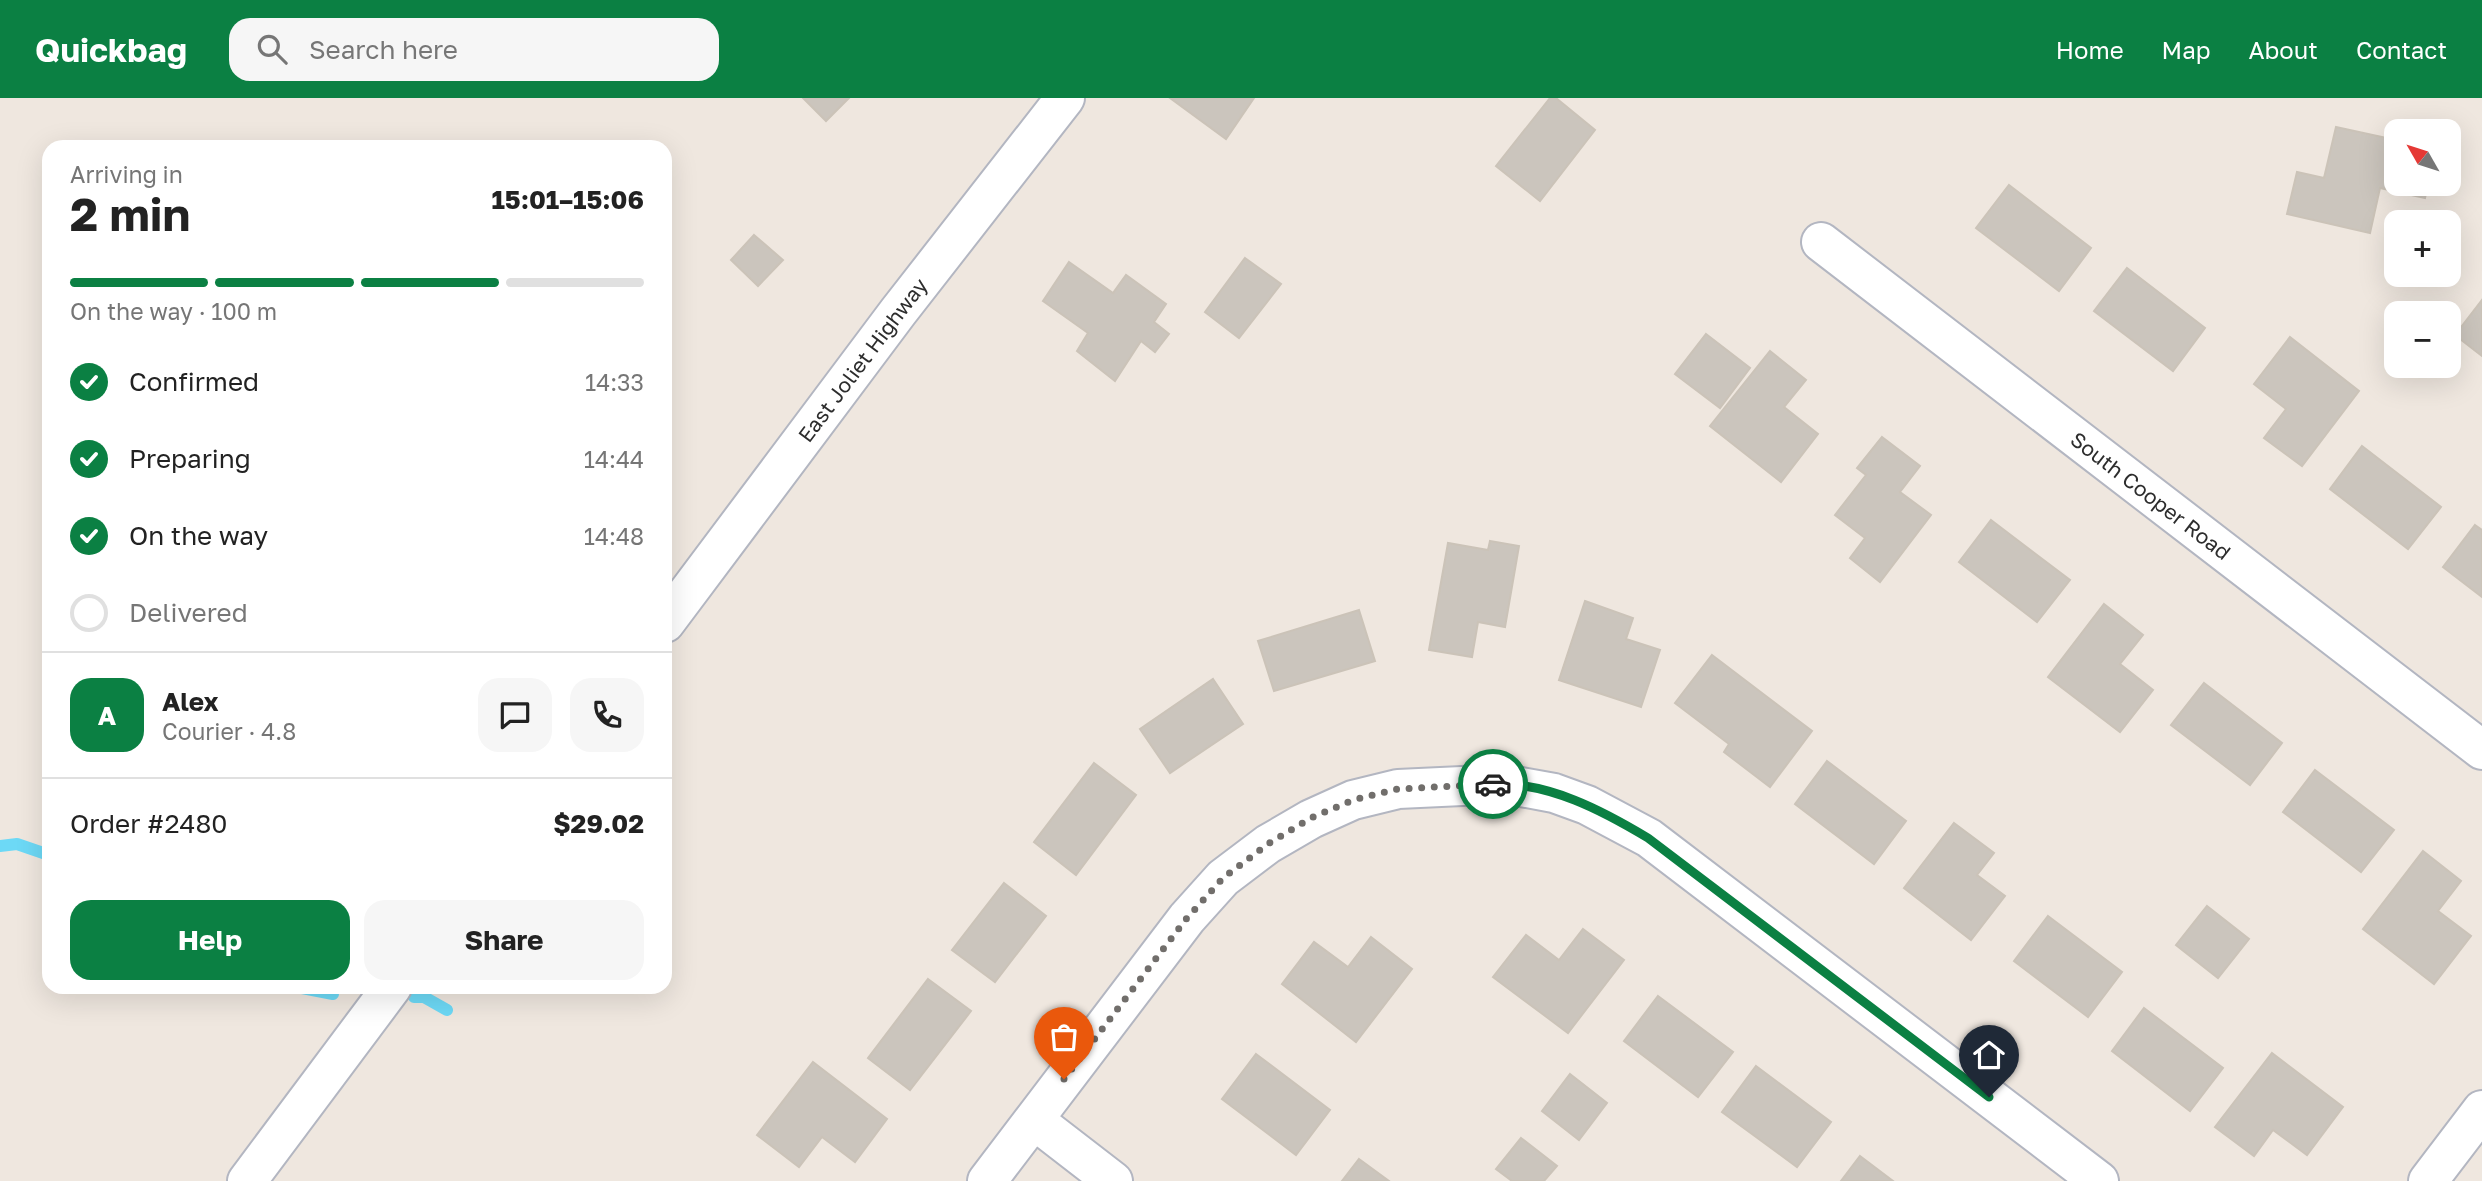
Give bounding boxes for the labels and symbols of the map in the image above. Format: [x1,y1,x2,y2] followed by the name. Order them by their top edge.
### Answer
[2384,119,2460,196] north arrow
[792,272,933,447] street label: East Joliet Highway
[2066,426,2236,565] street label: South Cooper Road
[1458,749,1528,819] courier
[1034,1007,1094,1079] pin
[1959,1025,2019,1097] pin

